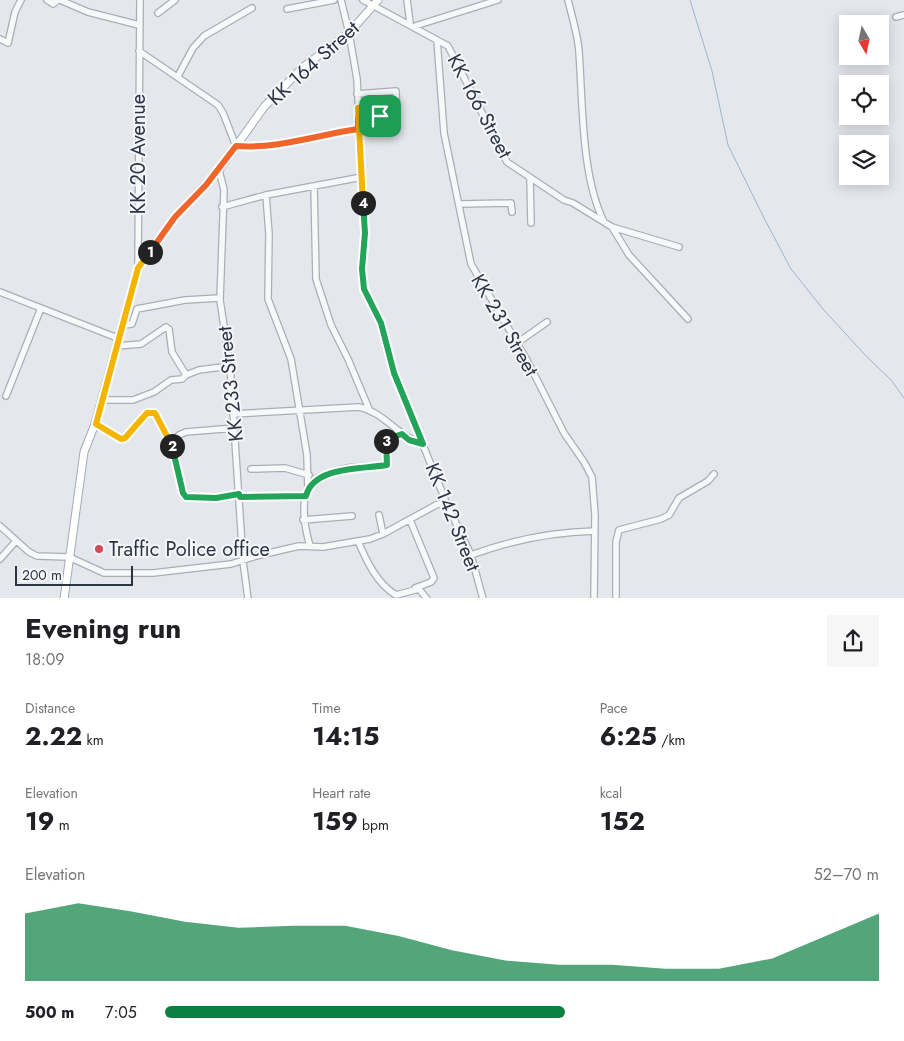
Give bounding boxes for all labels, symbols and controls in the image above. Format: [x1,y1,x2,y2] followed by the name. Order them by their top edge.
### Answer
[261,14,366,112] street label: KK 164 Street
[839,15,889,65] north arrow
[839,15,889,185] map controls
[440,49,519,164] street label: KK 166 Street
[839,75,889,125] button: locate
[124,94,153,214] street label: KK 20 Avenue
[359,95,401,137] pin
[366,102,394,130] icon: arrive
[839,135,889,185] button: layers
[350,190,376,216] pin: 4
[359,193,368,213] text: 4
[138,240,162,264] pin: 1
[147,242,154,262] text: 1
[464,269,546,382] street label: KK 231 Street
[210,325,251,443] street label: KK 233 Street
[374,428,398,454] pin: 3
[382,431,391,451] text: 3
[160,434,184,458] pin: 2
[168,436,177,456] text: 2
[418,459,487,576] street label: KK 142 Street
[109,535,270,564] place label: Traffic Police office
[93,543,105,555] marker: Traffic Police office
[15,564,132,587] scale bar
[22,565,62,585] text: 200 m
[25,608,181,649] text: Evening run
[827,615,879,667] button: share
[25,648,65,671] text: 18:09
[25,698,75,718] text: Distance
[312,698,341,718] text: Time
[600,698,628,718] text: Pace
[25,718,82,754] text: 2.22
[312,718,379,754] text: 14:15
[600,718,657,754] text: 6:25
[82,730,104,750] text: km
[657,730,685,750] text: /km
[25,783,78,803] text: Elevation
[312,783,371,803] text: Heart rate
[600,783,622,803] text: kcal
[25,803,54,839] text: 19
[312,803,358,839] text: 159
[600,803,645,839] text: 152
[54,815,70,835] text: m
[358,815,389,835] text: bpm
[25,863,85,886] text: Elevation
[814,863,879,886] text: 52–70 m
[25,1001,74,1024] text: 500 m
[105,1001,137,1024] text: 7:05

